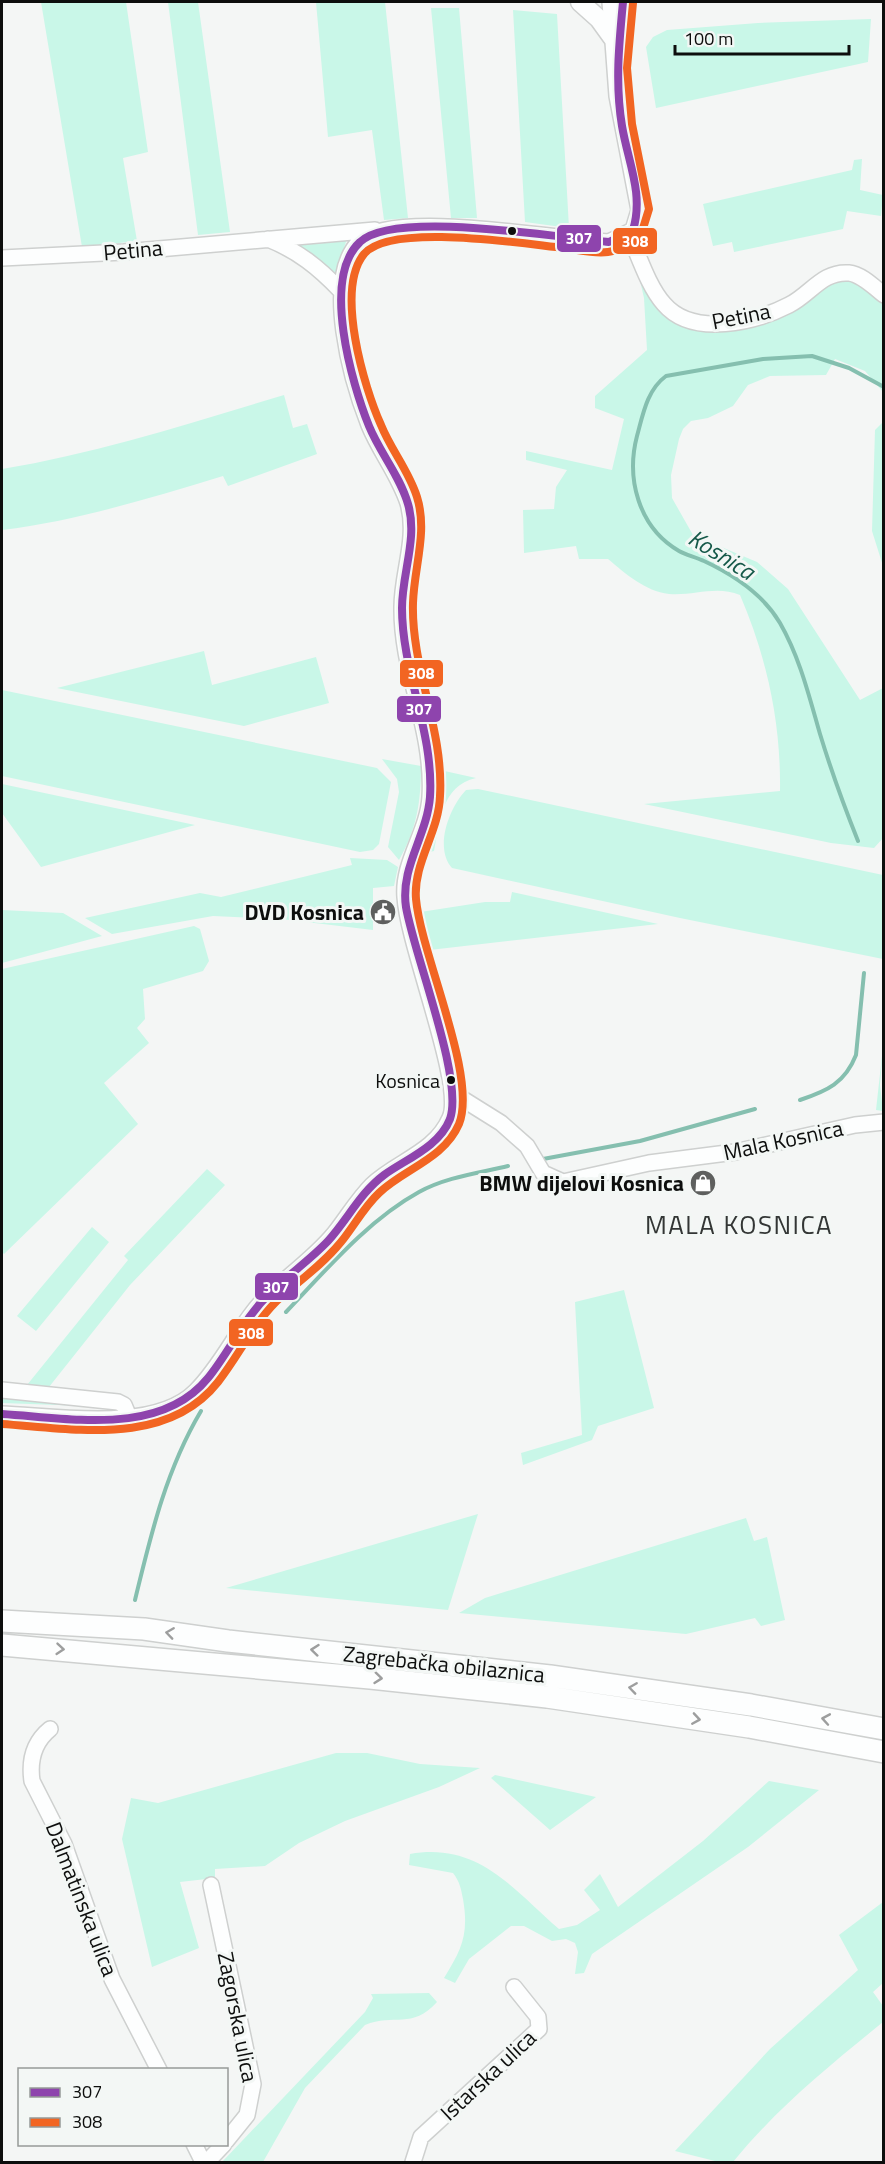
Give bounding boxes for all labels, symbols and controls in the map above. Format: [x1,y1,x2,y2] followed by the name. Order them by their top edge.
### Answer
[675,18,849,56] scale bar
[684,25,733,52] text: 100 m
[556,224,602,253] line badge: 307
[506,225,518,237] unlabelled marker
[566,226,592,250] text: 307
[612,227,658,255] line badge: 308
[622,229,648,253] text: 308
[102,230,164,270] street label: Petina
[709,294,773,338] street label: Petina
[682,520,764,590] water label: Kosnica
[399,659,444,688] line badge: 308
[408,661,434,685] text: 308
[396,695,442,723] line badge: 307
[406,697,432,721] text: 307
[244,895,364,929] place label: DVD Kosnica
[368,897,398,927] public building icon: DVD Kosnica
[375,1065,440,1096] place label: Kosnica
[445,1074,457,1086] marker: Kosnica
[720,1111,846,1169] street label: Mala Kosnica
[479,1166,684,1200] place label: BMW dijelovi Kosnica
[688,1168,718,1198] shop icon: BMW dijelovi Kosnica
[645,1205,833,1244] district label: MALA KOSNICA
[254,1272,299,1301] line badge: 307
[263,1275,289,1299] text: 307
[228,1318,274,1347] line badge: 308
[238,1321,264,1345] text: 308
[165,1627,174,1640] one-way arrow
[342,1637,546,1691] street label: Zagrebačka obilaznica
[55,1642,64,1655] one-way arrow
[310,1644,319,1657] one-way arrow
[374,1672,383,1684] one-way arrow
[629,1682,639,1695] one-way arrow
[692,1713,701,1725] one-way arrow
[821,1713,831,1725] one-way arrow
[37,1817,127,1981] street label: Dalmatinska ulica
[209,1949,267,2085] street label: Zagorska ulica
[432,2021,544,2129] street label: Istarska ulica
[18,2068,228,2146] legend
[72,2078,102,2105] text: 307
[72,2108,102,2135] text: 308

